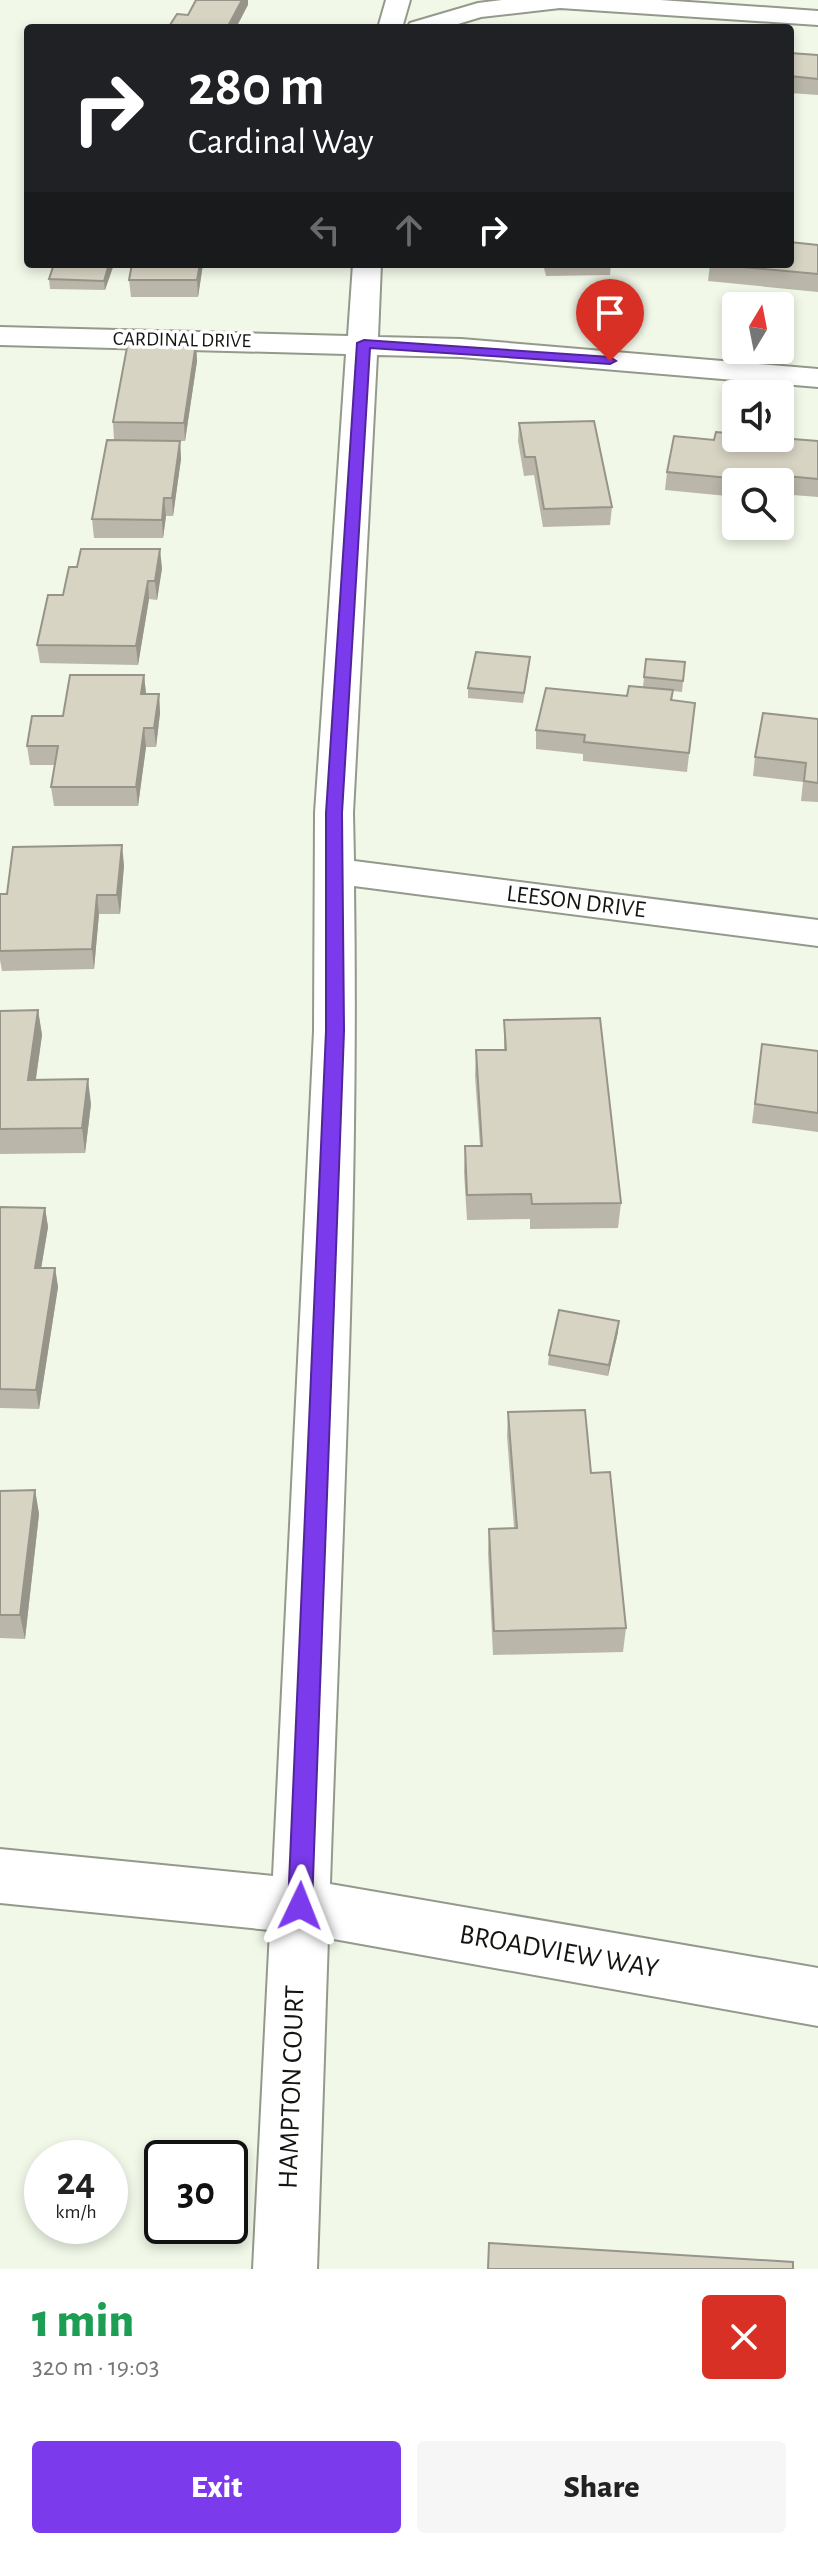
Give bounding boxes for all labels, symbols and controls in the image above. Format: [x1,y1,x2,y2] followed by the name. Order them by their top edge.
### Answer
[56,56,160,160] icon: right
[188,59,325,115] text: 280 m
[188,124,374,160] text: Cardinal Way
[303,208,347,252] icon: left
[387,208,431,252] icon: ahead
[471,208,515,252] icon: right
[576,279,644,361] pin
[588,291,632,335] icon: arrive
[722,292,794,364] north arrow
[722,292,794,540] map controls
[113,329,252,351] street label: CARDINAL DRIVE
[722,380,794,452] button: sound
[722,468,794,540] button: search
[505,882,647,922] street label: LEESON DRIVE
[258,1864,342,1948] position arrow
[457,1921,661,1983] street label: BROADVIEW WAY
[274,1984,310,2190] street label: HAMPTON COURT
[144,2140,248,2244] speed limit sign: 30
[57,2162,95,2202] text: 24
[55,2202,97,2222] text: km/h
[702,2295,786,2379] button: close
[32,2298,134,2346] text: 1 min
[32,2354,159,2380] text: 320 m · 19:03
[32,2441,401,2533] button: Exit
[417,2441,786,2533] button: Share

